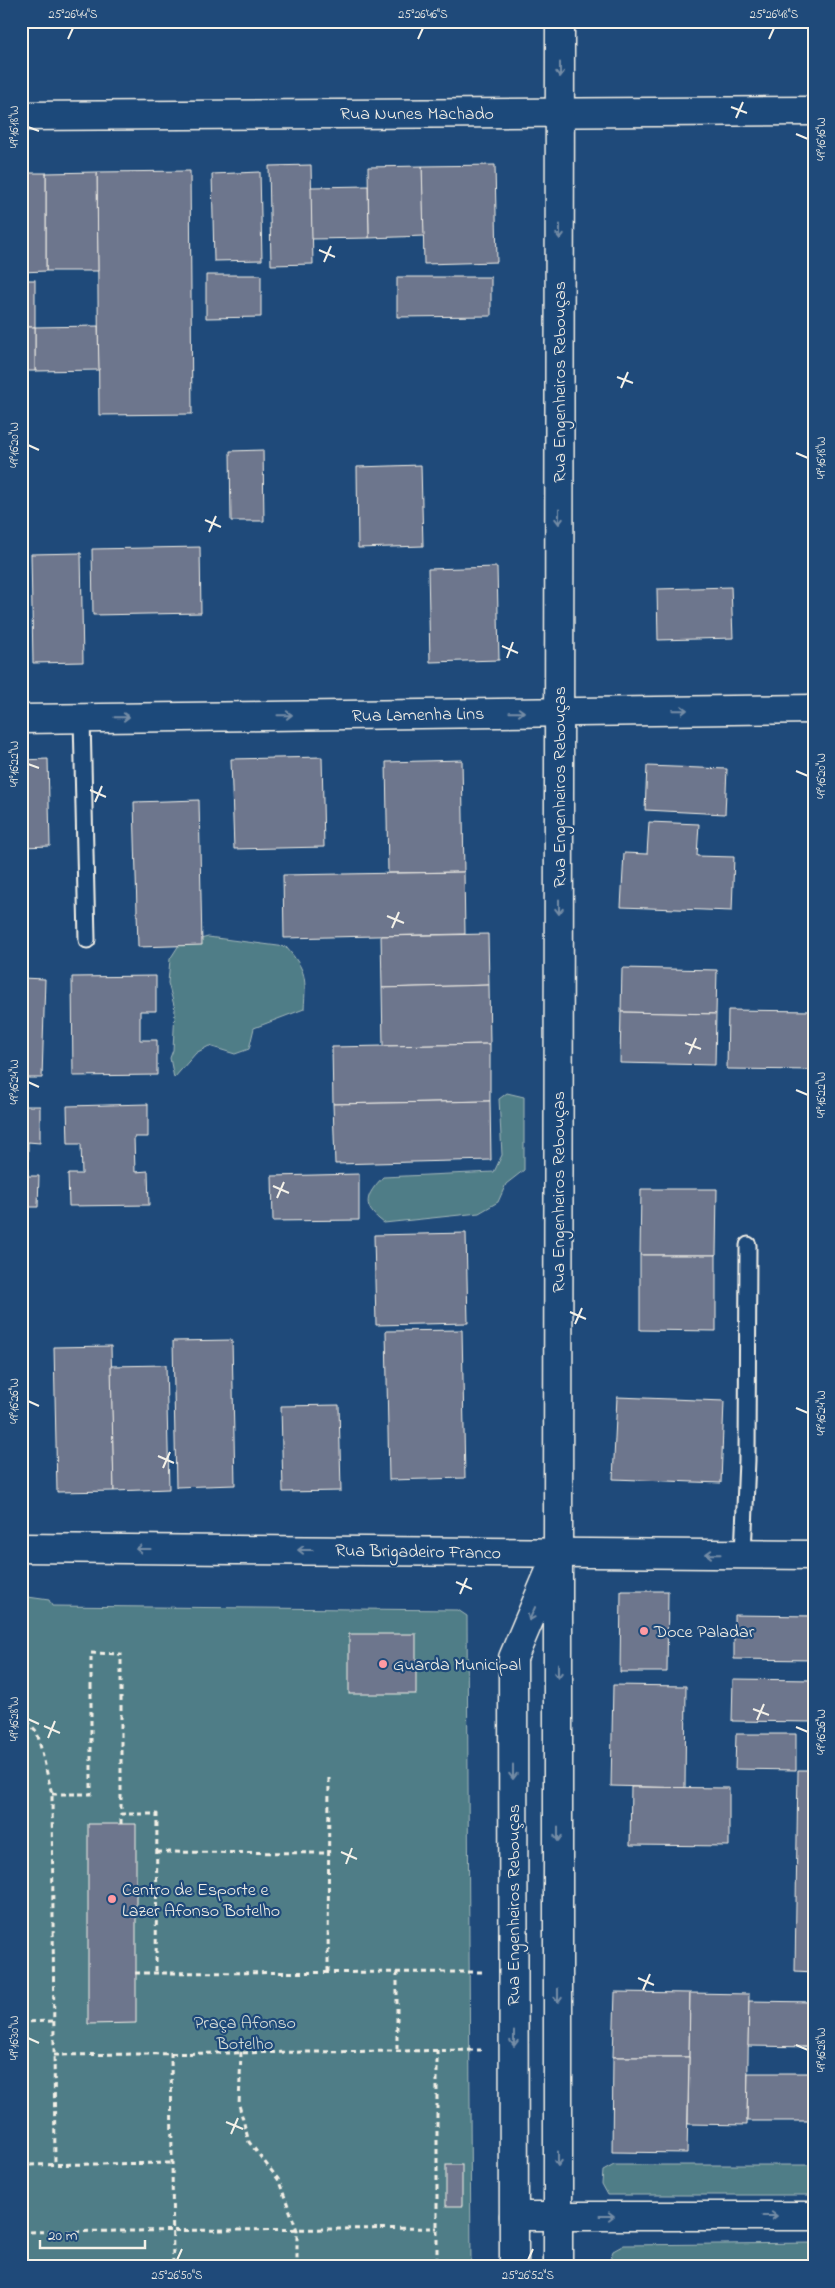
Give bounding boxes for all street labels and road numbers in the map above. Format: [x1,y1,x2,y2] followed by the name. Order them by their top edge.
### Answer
[340,102,494,128] street label: Rua Nunes Machado
[548,281,575,483] street label: Rua Engenheiros Rebouças
[548,686,575,888] street label: Rua Engenheiros Rebouças
[352,702,484,730] street label: Rua Lamenha Lins
[547,1091,574,1293] street label: Rua Engenheiros Rebouças
[335,1539,501,1568] street label: Rua Brigadeiro Franco
[502,1804,529,2006] street label: Rua Engenheiros Rebouças

